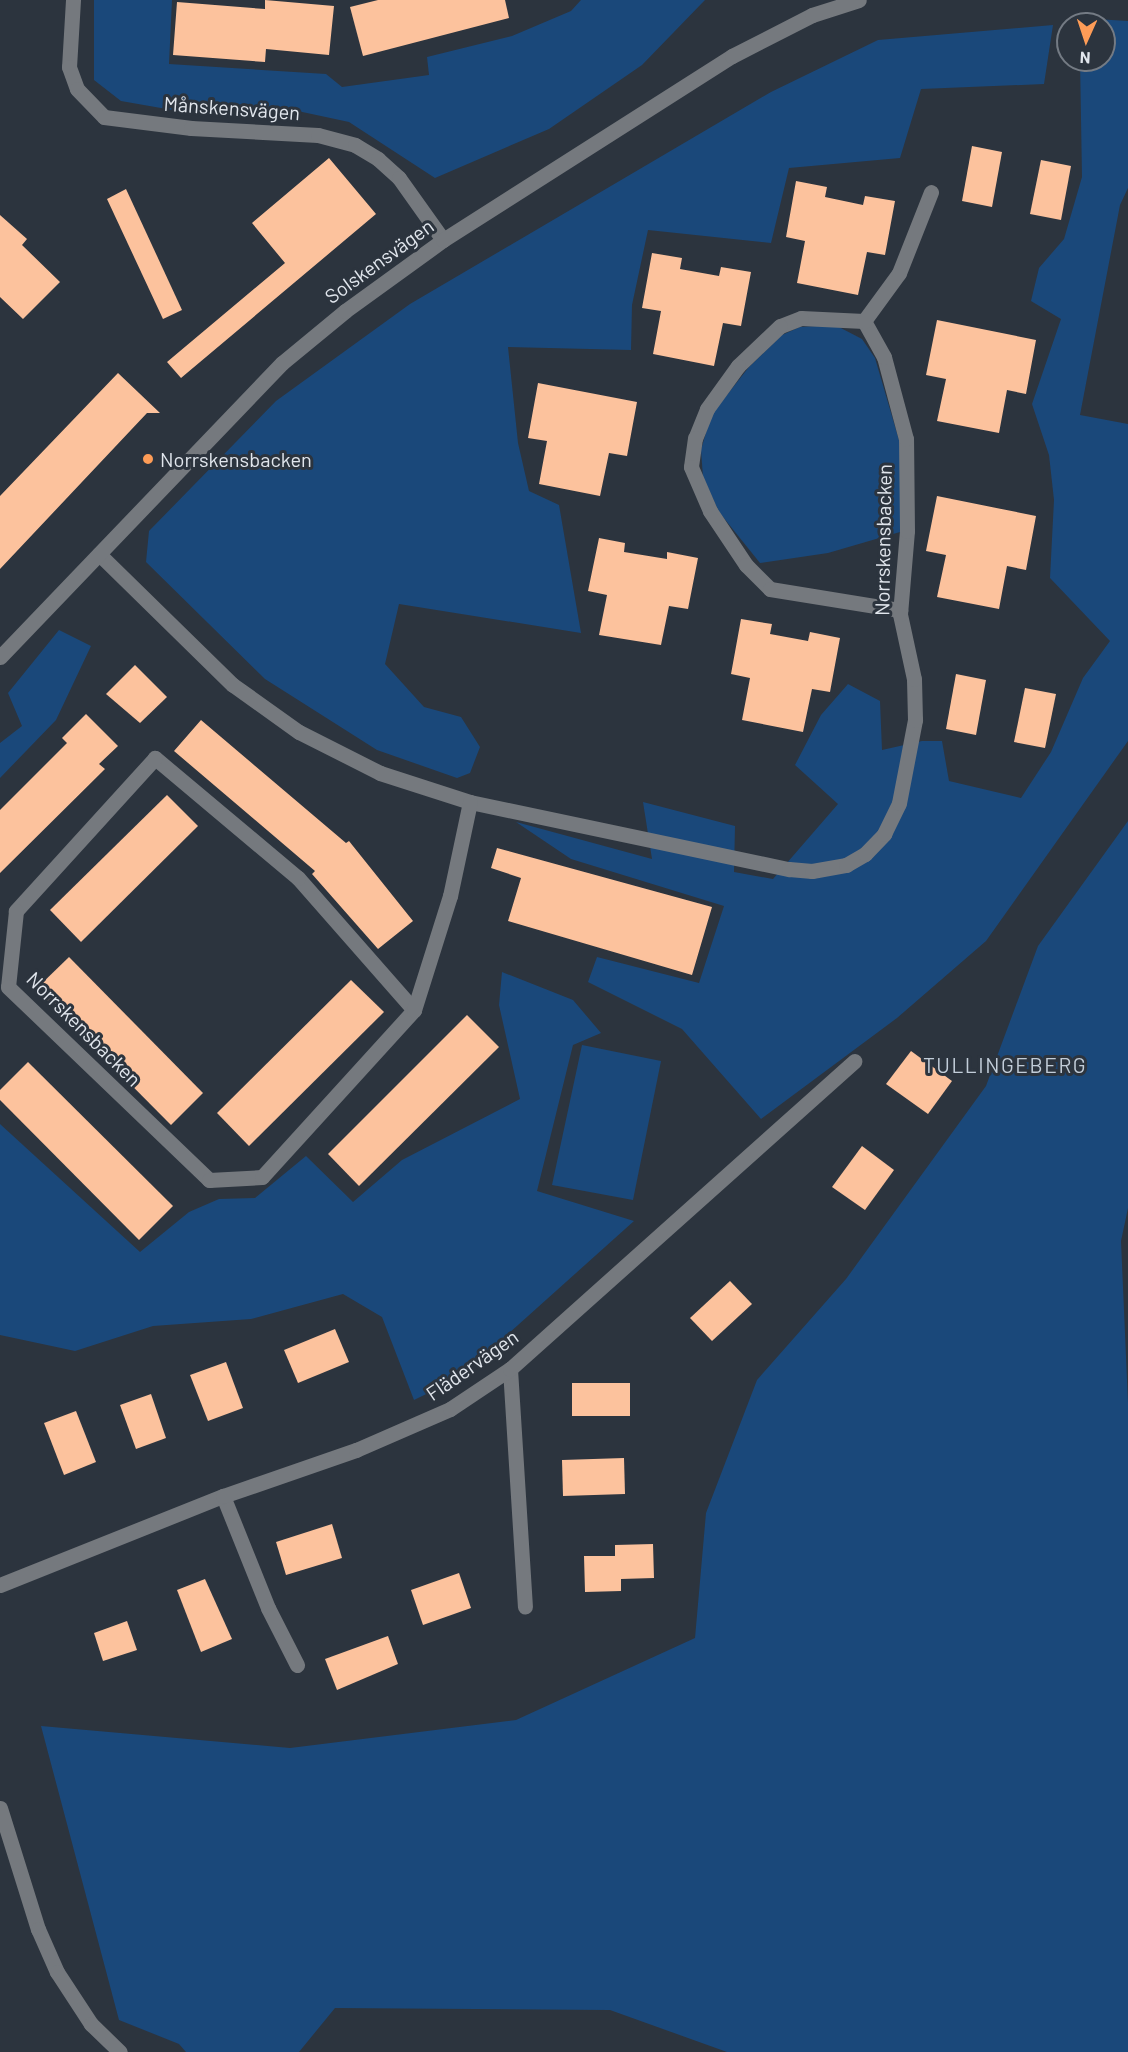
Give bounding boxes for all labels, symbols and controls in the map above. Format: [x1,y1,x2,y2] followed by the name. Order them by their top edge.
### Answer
[1056,12,1116,72] north arrow
[1079,49,1091,68] text: N
[163,91,301,125] street label: Månskensvägen
[320,214,438,308] street label: Solskensvägen
[160,447,312,471] place label: Norrskensbacken
[141,452,155,466] marker: Norrskensbacken
[870,464,896,616] street label: Norrskensbacken
[22,967,146,1091] street label: Norrskensbacken
[923,1052,1087,1078] district label: TULLINGEBERG
[421,1324,523,1406] street label: Flädervägen

